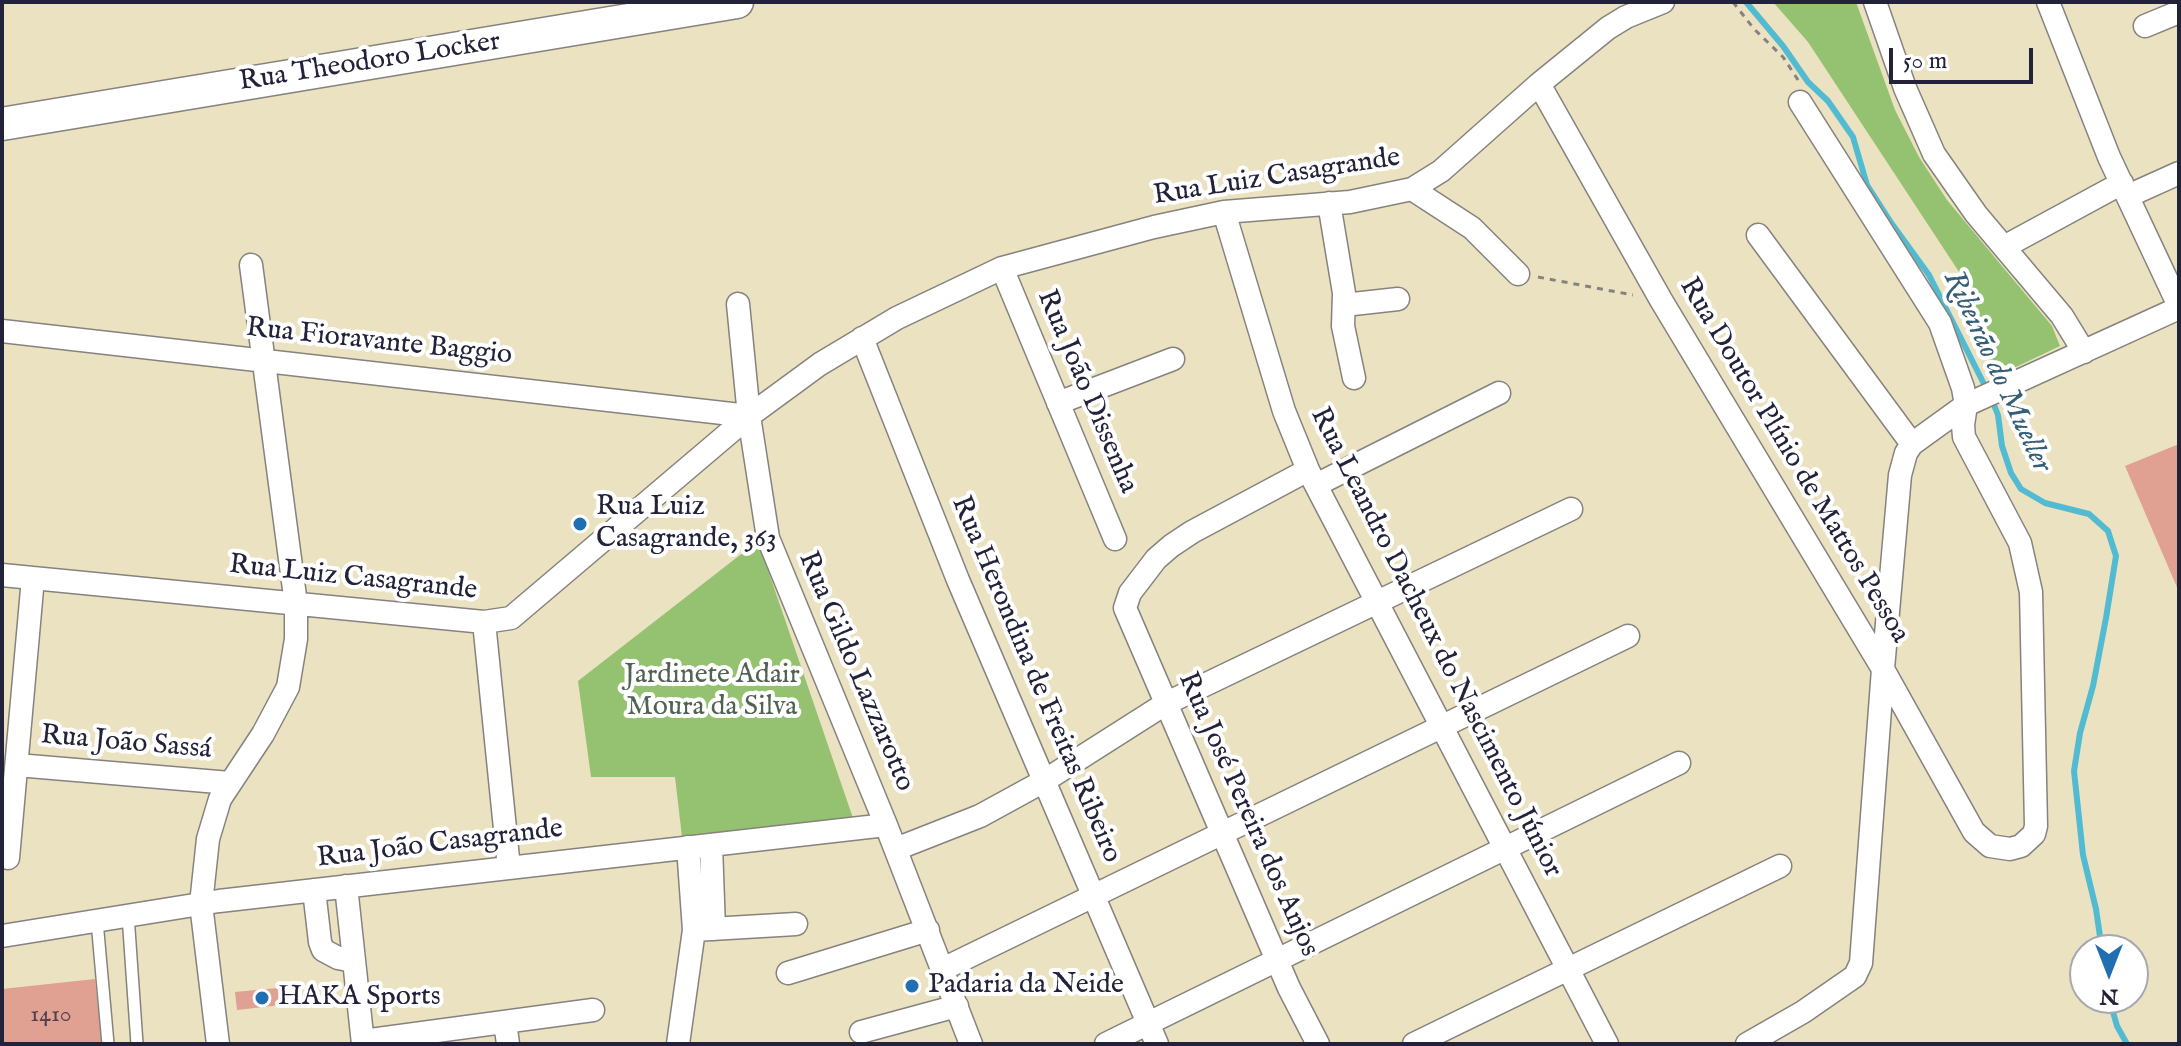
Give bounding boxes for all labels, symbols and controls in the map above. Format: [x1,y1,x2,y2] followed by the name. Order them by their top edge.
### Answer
[237,26,503,100] street label: Rua Theodoro Locker
[1893,32,2037,82] scale bar
[1903,46,1947,77] text: 50 m
[1151,142,1403,214] street label: Rua Luiz Casagrande
[1934,265,2058,479] water label: Ribeirão do Mueller
[1671,272,1915,650] street label: Rua Doutor Plínio de Mattos Pessoa
[1028,285,1144,499] street label: Rua João Dissenha
[244,312,514,374] street label: Rua Fioravante Baggio
[1301,403,1569,883] street label: Rua Leandro Dacheux do Nascimento Júnior
[596,491,777,557] place label: Rua Luiz Casagrande, 363
[942,492,1128,868] street label: Rua Herondina de Freitas Ribeiro
[571,515,589,533] marker: Rua Luiz Casagrande, 363
[789,547,921,797] street label: Rua Gildo Lazzarotto
[227,549,479,609] street label: Rua Luiz Casagrande
[624,659,800,725] park label: Jardinete Adair Moura da Silva
[1169,668,1325,962] street label: Rua José Pereira dos Anjos
[39,720,213,768] street label: Rua João Sassá
[315,813,565,877] street label: Rua João Casagrande
[2069,934,2149,1014] north arrow
[928,969,1124,1003] place label: Padaria da Neide
[903,977,921,995] marker: Padaria da Neide
[278,981,441,1015] place label: HAKA Sports
[2099,982,2119,1010] text: N
[253,989,271,1007] marker: HAKA Sports
[30,1002,72,1030] house number: 1410

